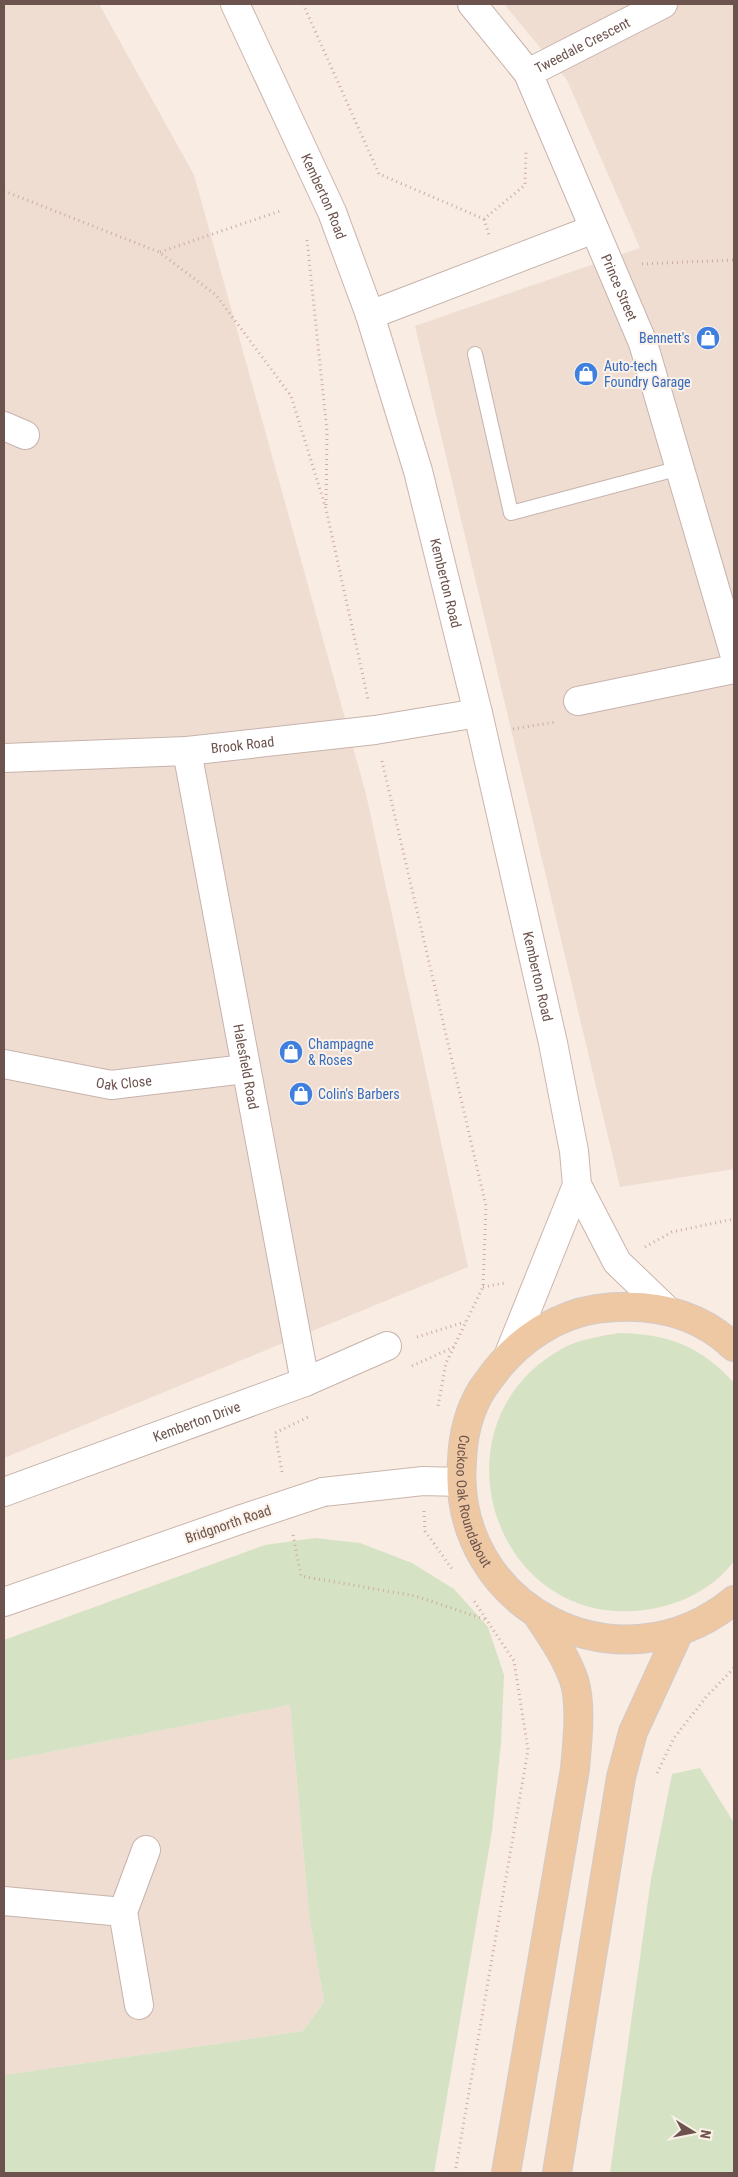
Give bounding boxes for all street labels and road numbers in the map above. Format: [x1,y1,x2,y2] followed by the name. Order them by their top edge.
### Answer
[532,14,633,76] street label: Tweedale Crescent
[298,151,349,241] street label: Kemberton Road
[598,252,641,323] street label: Prince Street
[427,537,465,630] street label: Kemberton Road
[210,733,275,756] street label: Brook Road
[520,930,556,1023] street label: Kemberton Road
[230,1023,262,1111] street label: Halesfield Road
[95,1072,153,1093] street label: Oak Close
[151,1398,243,1445] street label: Kemberton Drive
[453,1434,495,1570] street label: Cuckoo Oak Roundabout
[183,1502,273,1546] street label: Bridgnorth Road

